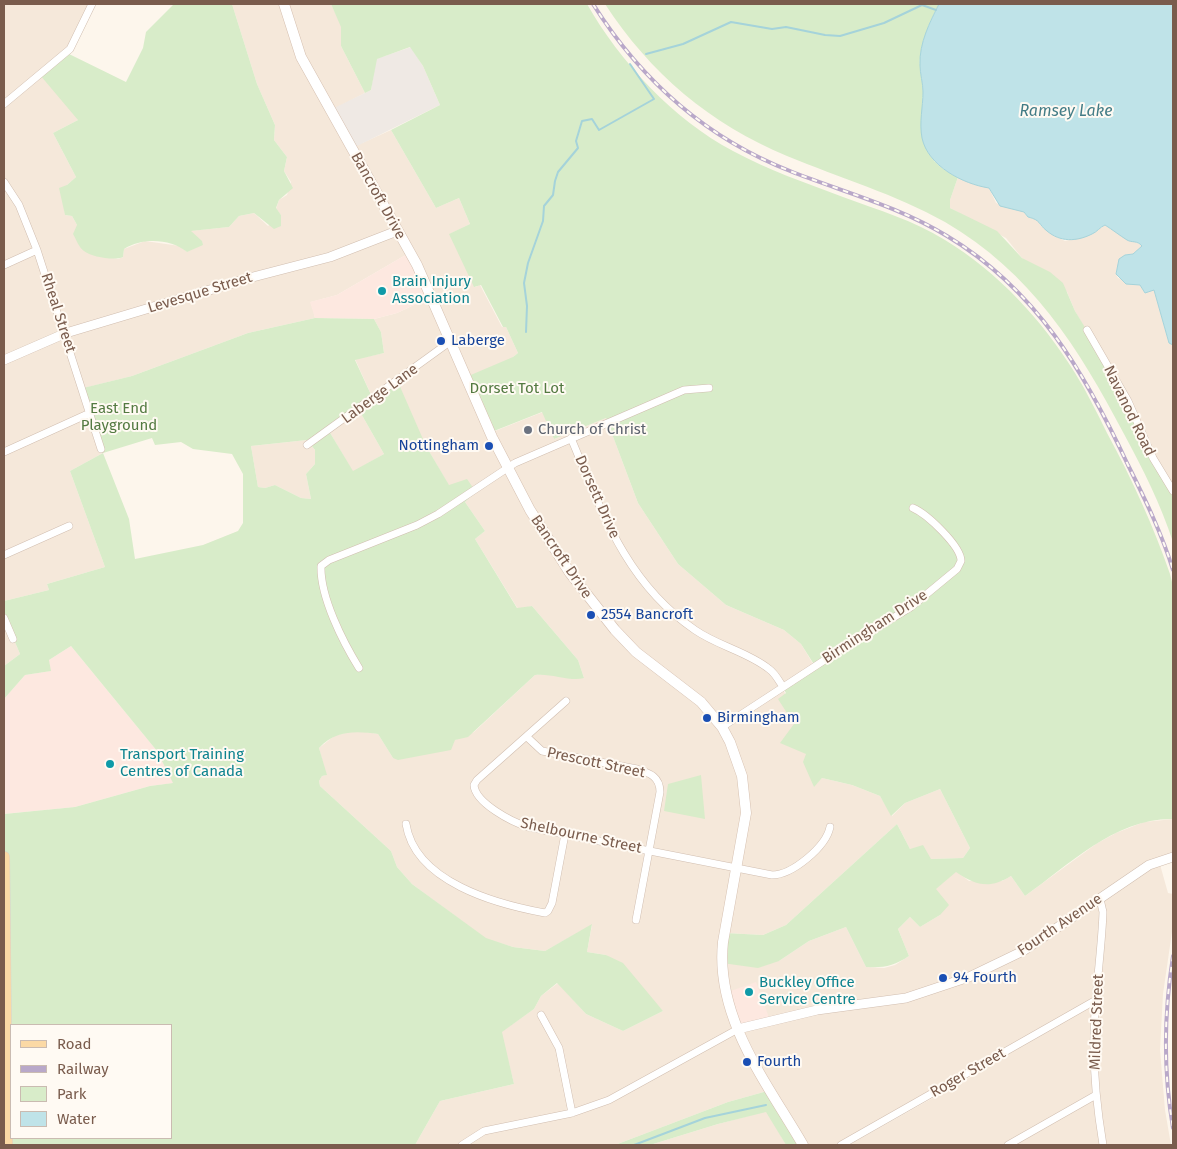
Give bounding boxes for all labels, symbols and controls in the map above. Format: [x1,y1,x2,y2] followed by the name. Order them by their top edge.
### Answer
[1019,102,1113,122] water label: Ramsey Lake
[347,149,409,243] street label: Bancroft Drive
[146,269,254,317] street label: Levesque Street
[37,271,79,355] street label: Rheal Street
[392,273,471,308] place label: Brain Injury Association
[376,285,388,297] marker: Brain Injury Association
[451,332,505,350] place label: Laberge
[435,335,447,347] marker: Laberge
[338,360,422,428] street label: Laberge Lane
[1099,363,1159,459] street label: Navanod Road
[470,380,564,398] park label: Dorset Tot Lot
[81,400,157,435] park label: East End Playground
[538,421,646,439] place label: Church of Christ
[522,424,534,436] marker: Church of Christ
[399,437,479,455] place label: Nottingham
[483,440,495,452] marker: Nottingham
[571,453,623,541] street label: Dorsett Drive
[526,512,596,602] street label: Bancroft Drive
[819,586,931,668] street label: Birmingham Drive
[601,606,693,624] place label: 2554 Bancroft
[585,609,597,621] marker: 2554 Bancroft
[717,709,800,727] place label: Birmingham
[701,712,713,724] marker: Birmingham
[545,744,647,782] street label: Prescott Street
[120,746,244,781] place label: Transport Training Centres of Canada
[104,758,116,770] marker: Transport Training Centres of Canada
[519,814,643,858] street label: Shelbourne Street
[1014,890,1106,960] street label: Fourth Avenue
[953,969,1017,987] place label: 94 Fourth
[937,972,949,984] marker: 94 Fourth
[759,974,856,1009] place label: Buckley Office Service Centre
[1086,974,1108,1070] street label: Mildred Street
[743,986,755,998] marker: Buckley Office Service Centre
[10,1024,172,1139] legend
[57,1035,92,1053] text: Road
[927,1044,1009,1102] street label: Roger Street
[757,1053,801,1071] place label: Fourth
[741,1056,753,1068] marker: Fourth
[57,1060,109,1078] text: Railway
[57,1085,87,1103] text: Park
[57,1110,96,1128] text: Water

